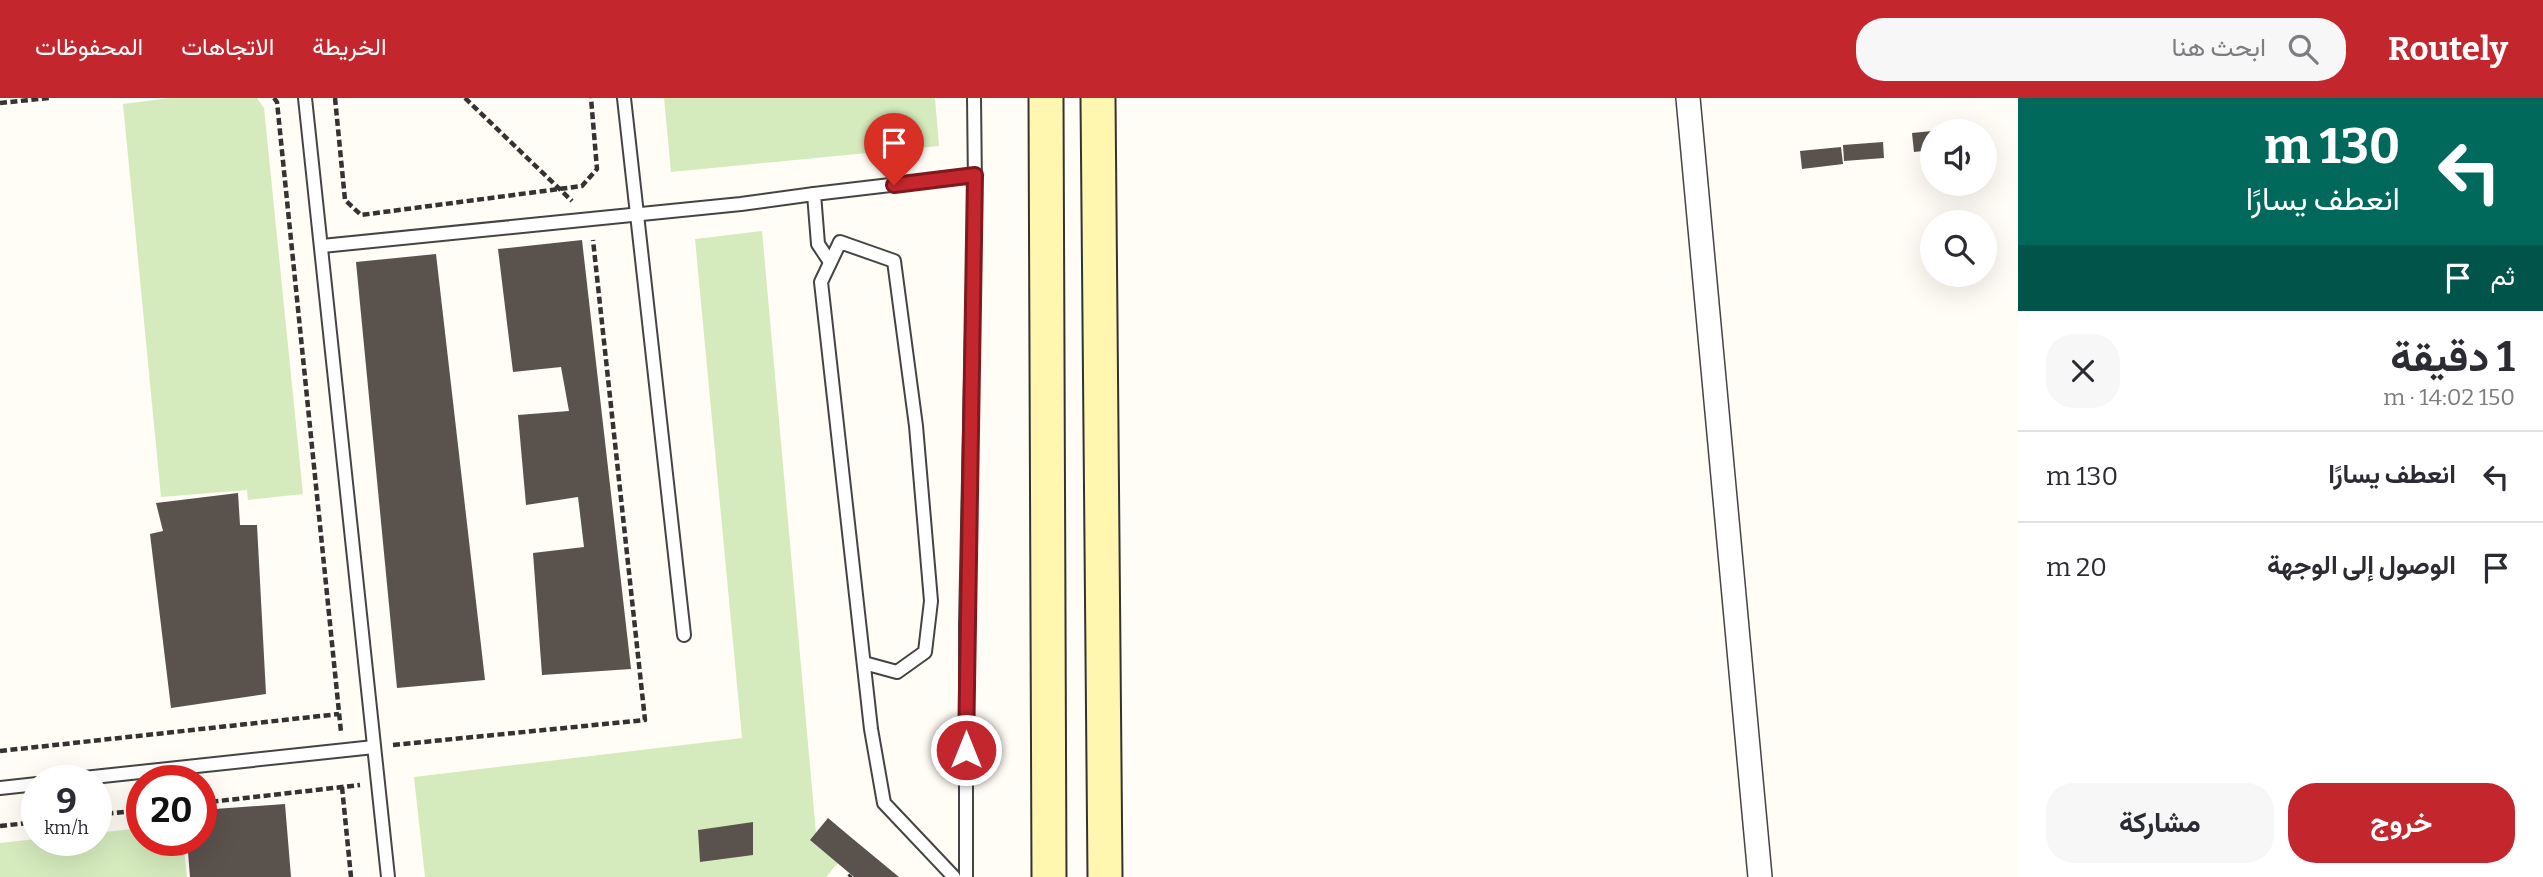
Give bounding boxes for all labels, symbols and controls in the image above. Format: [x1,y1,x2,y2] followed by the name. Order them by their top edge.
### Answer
[1856,18,2346,81] search box
[2388,29,2508,69] text: Routely
[2284,30,2322,68] icon: search
[2172,32,2266,63] text: ابحث هنا
[35,33,143,61] text: المحفوظات
[181,33,274,61] text: الاتجاهات
[312,33,387,61] text: الخريطة
[864,113,924,185] pin
[2264,117,2400,176] text: 130 m
[1920,119,1997,287] map controls
[1920,119,1997,196] button: sound
[875,124,913,162] icon: arrive
[2424,126,2515,217] icon: left
[2246,180,2400,218] text: انعطف يسارًا
[1920,210,1997,287] button: search
[2439,259,2477,297] icon: arrive
[2491,261,2515,292] text: ثم
[2390,332,2515,382] text: 1 دقيقة
[2046,334,2120,408] button: close
[2383,383,2515,411] text: 150 m · 14:02
[2477,458,2515,496] icon: left
[2328,459,2456,490] text: انعطف يسارًا
[2046,461,2118,492] text: 130 m
[2477,549,2515,587] icon: arrive
[2267,550,2456,581] text: الوصول إلى الوجهة
[2046,552,2107,583] text: 20 m
[929,713,1003,787] position arrow
[126,765,217,856] speed limit sign: 20
[56,780,77,822] text: 9
[2046,783,2274,863] button: مشاركة
[2288,783,2515,863] button: خروج
[44,817,89,839] text: km/h

